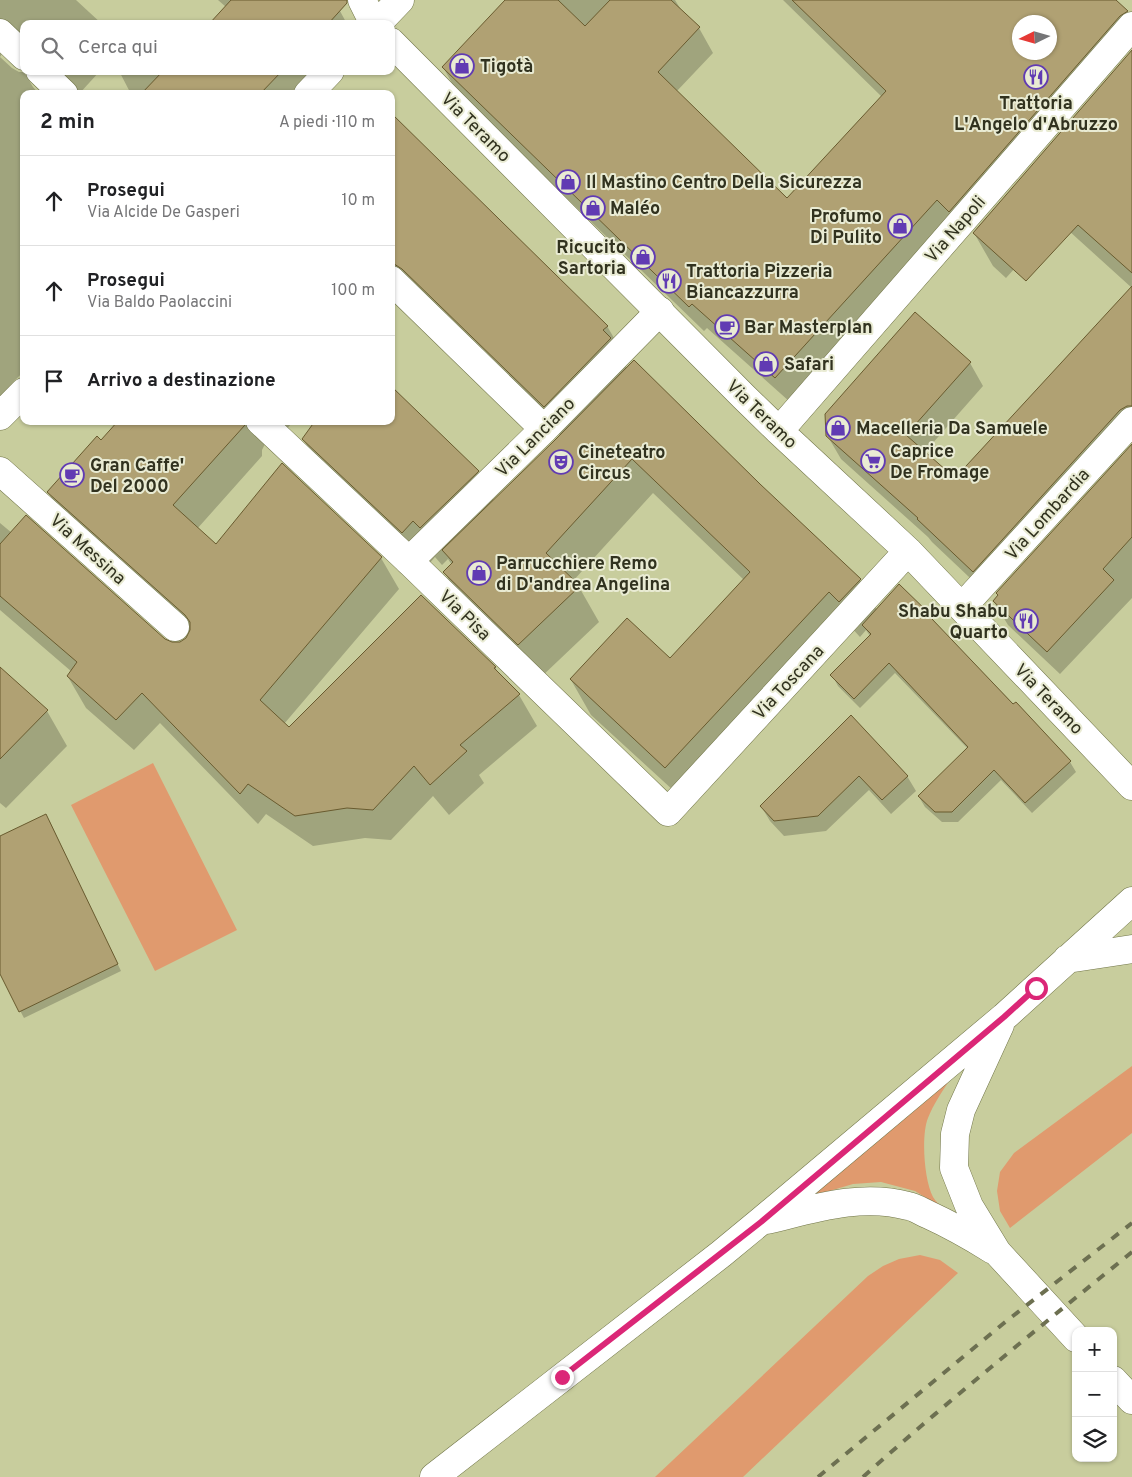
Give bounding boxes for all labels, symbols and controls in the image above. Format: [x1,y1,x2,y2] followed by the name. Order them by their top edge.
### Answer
[1012,15,1057,60] north arrow
[20,20,395,75] search box
[38,34,66,62] icon: search
[78,36,158,60] text: Cerca qui
[449,53,475,79] shop icon: Tigotà
[480,56,533,79] place label: Tigotà
[1023,64,1049,90] restaurant icon: Trattoria L'Angelo d'Abruzzo
[435,88,515,168] street label: Via Teramo
[954,93,1118,137] place label: Trattoria L'Angelo d'Abruzzo
[40,109,95,136] text: 2 min
[279,113,375,133] text: A piedi · 110 m
[555,169,581,195] shop icon: Il Mastino Centro Della Sicurezza
[586,172,862,195] place label: Il Mastino Centro Della Sicurezza
[87,179,165,203] text: Prosegui
[40,187,68,215] icon: ahead
[341,191,375,211] text: 10 m
[921,192,992,268] street label: Via Napoli
[580,195,606,221] shop icon: Maléo
[610,198,660,221] place label: Maléo
[87,203,240,223] text: Via Alcide De Gasperi
[810,206,882,250] place label: Profumo Di Pulito
[887,213,913,239] shop icon: Profumo Di Pulito
[556,237,626,281] place label: Ricucito Sartoria
[630,244,656,270] shop icon: Ricucito Sartoria
[686,261,833,305] place label: Trattoria Pizzeria Biancazzurra
[656,268,682,294] restaurant icon: Trattoria Pizzeria Biancazzurra
[87,269,165,293] text: Prosegui
[40,277,68,305] icon: ahead
[331,281,375,301] text: 100 m
[87,293,232,313] text: Via Baldo Paolaccini
[714,314,740,340] cafe icon: Bar Masterplan
[744,317,873,340] place label: Bar Masterplan
[753,351,779,377] shop icon: Safari
[784,354,834,377] place label: Safari
[40,367,68,395] icon: arrive
[87,369,276,393] text: Arrivo a destinazione
[721,376,801,455] street label: Via Teramo
[491,393,581,483] street label: Via Lanciano
[825,415,851,441] shop icon: Macelleria Da Samuele
[856,418,1048,441] place label: Macelleria Da Samuele
[890,441,989,485] place label: Caprice De Fromage
[578,442,666,486] place label: Cineteatro Circus
[860,448,886,474] supermarket icon: Caprice De Fromage
[548,449,574,475] theatre icon: Cineteatro Circus
[90,455,184,499] place label: Gran Caffe' Del 2000
[59,462,85,488] cafe icon: Gran Caffe' Del 2000
[1001,464,1095,566] street label: Via Lombardia
[44,510,130,591] street label: Via Messina
[496,553,670,597] place label: Parrucchiere Remo di D'andrea Angelina
[466,560,492,586] shop icon: Parrucchiere Remo di D'andrea Angelina
[433,586,495,646] street label: Via Pisa
[898,601,1008,645] place label: Shabu Shabu Quarto
[1013,608,1039,634] restaurant icon: Shabu Shabu Quarto
[748,641,830,725] street label: Via Toscana
[1008,660,1087,740] street label: Via Teramo
[1025,977,1048,1000] route start
[1072,1327,1117,1462] map controls
[1072,1327,1117,1372] button: +
[551,1366,574,1389] route end
[1072,1372,1117,1417] button: −
[1072,1417,1117,1462] button: layers

